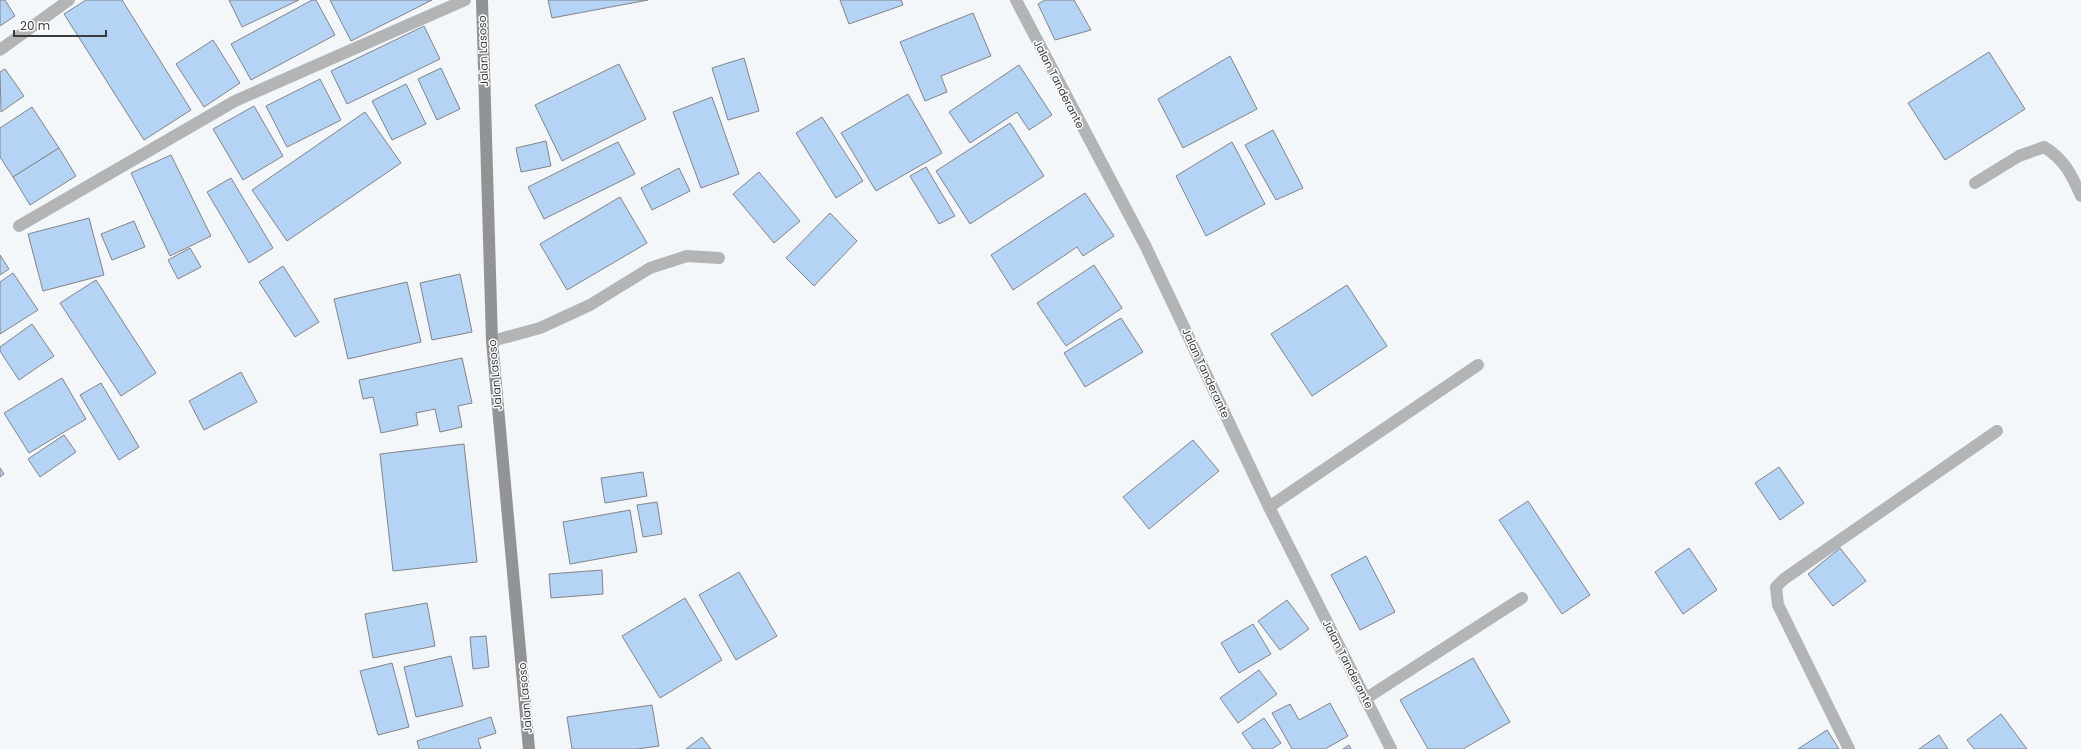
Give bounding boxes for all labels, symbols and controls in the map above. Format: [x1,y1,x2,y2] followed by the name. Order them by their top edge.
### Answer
[14,12,106,38] scale bar
[474,15,492,87] street label: Jalan Lasoso
[20,17,50,34] text: 20 m
[1030,37,1088,131] street label: Jalan Tanderante
[1178,325,1234,421] street label: Jalan Tanderante
[484,339,506,411] street label: Jalan Lasoso
[1319,617,1377,711] street label: Jalan Tanderante
[514,662,536,734] street label: Jalan Lasoso

